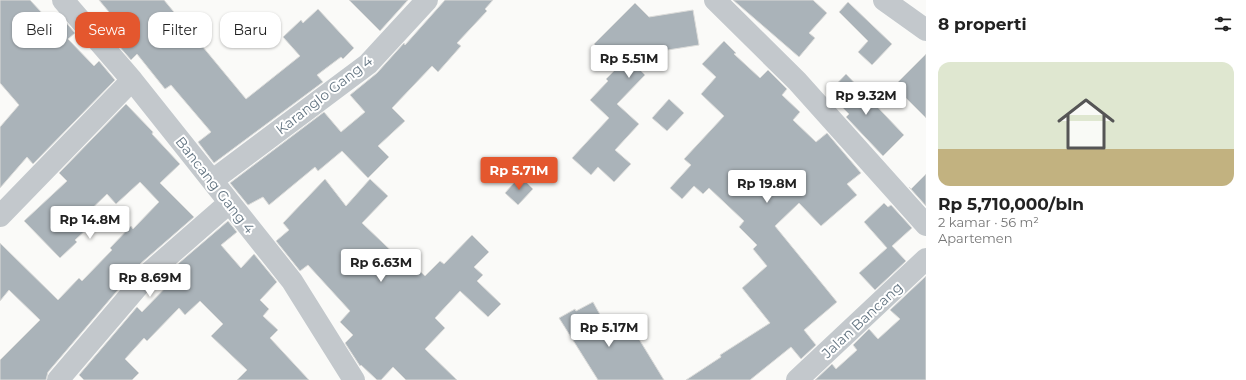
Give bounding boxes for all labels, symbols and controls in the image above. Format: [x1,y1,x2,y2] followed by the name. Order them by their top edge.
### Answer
[12,12,67,48] chip: Beli
[75,12,140,48] chip: Sewa
[148,12,212,48] chip: Filter
[220,12,281,48] chip: Baru
[1212,13,1234,35] icon: filters
[938,14,1027,34] text: 8 properti
[588,45,670,79] pin: Rp 5.51M
[600,50,658,66] text: Rp 5.51M
[272,51,376,138] street label: Karanglo Gang 4
[825,82,907,116] pin: Rp 9.32M
[835,87,897,103] text: Rp 9.32M
[1050,88,1122,160] icon: home
[172,133,259,238] street label: Bancang Gang 4
[478,157,560,191] pin: Rp 5.71M
[490,162,548,178] text: Rp 5.71M
[726,170,808,204] pin: Rp 19.8M
[737,175,797,191] text: Rp 19.8M
[938,194,1084,214] text: Rp 5,710,000/bln
[49,206,131,240] pin: Rp 14.8M
[59,211,121,227] text: Rp 14.8M
[938,214,1039,230] text: 2 kamar · 56 m²
[938,230,1013,246] text: Apartemen
[340,249,422,283] pin: Rp 6.63M
[350,254,412,270] text: Rp 6.63M
[109,264,191,298] pin: Rp 8.69M
[118,269,182,285] text: Rp 8.69M
[817,278,906,363] street label: Jalan Bancang
[568,314,650,348] pin: Rp 5.17M
[580,319,638,335] text: Rp 5.17M

